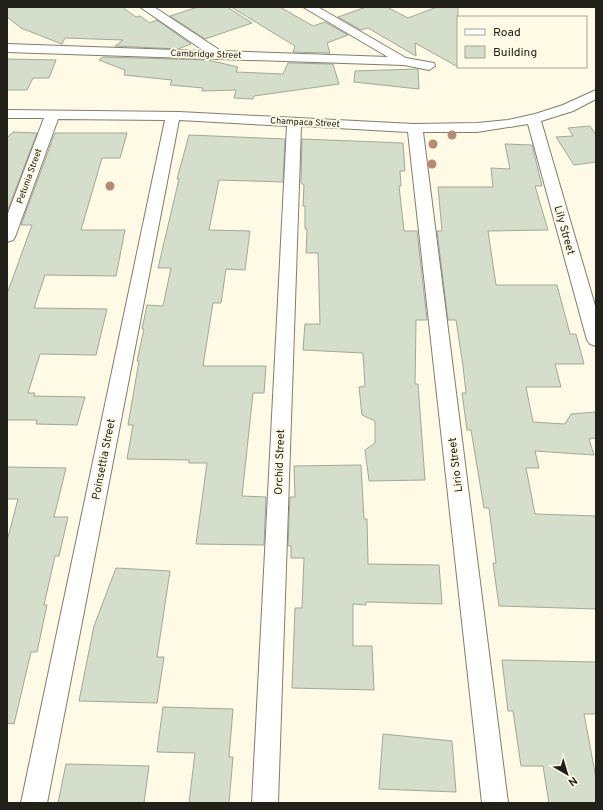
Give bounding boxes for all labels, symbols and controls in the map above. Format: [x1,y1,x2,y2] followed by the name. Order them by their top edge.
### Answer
[457,16,587,68] legend
[493,25,521,41] text: Road
[493,45,537,61] text: Building
[170,48,242,61] street label: Cambridge Street
[270,115,340,130] street label: Champaca Street
[14,147,45,205] street label: Petunia Street
[550,204,578,256] street label: Lily Street
[89,417,119,501] street label: Poinsettia Street
[272,429,288,495] street label: Orchid Street
[446,437,466,493] street label: Lirio Street
[547,754,587,794] north arrow
[565,773,580,789] text: N

